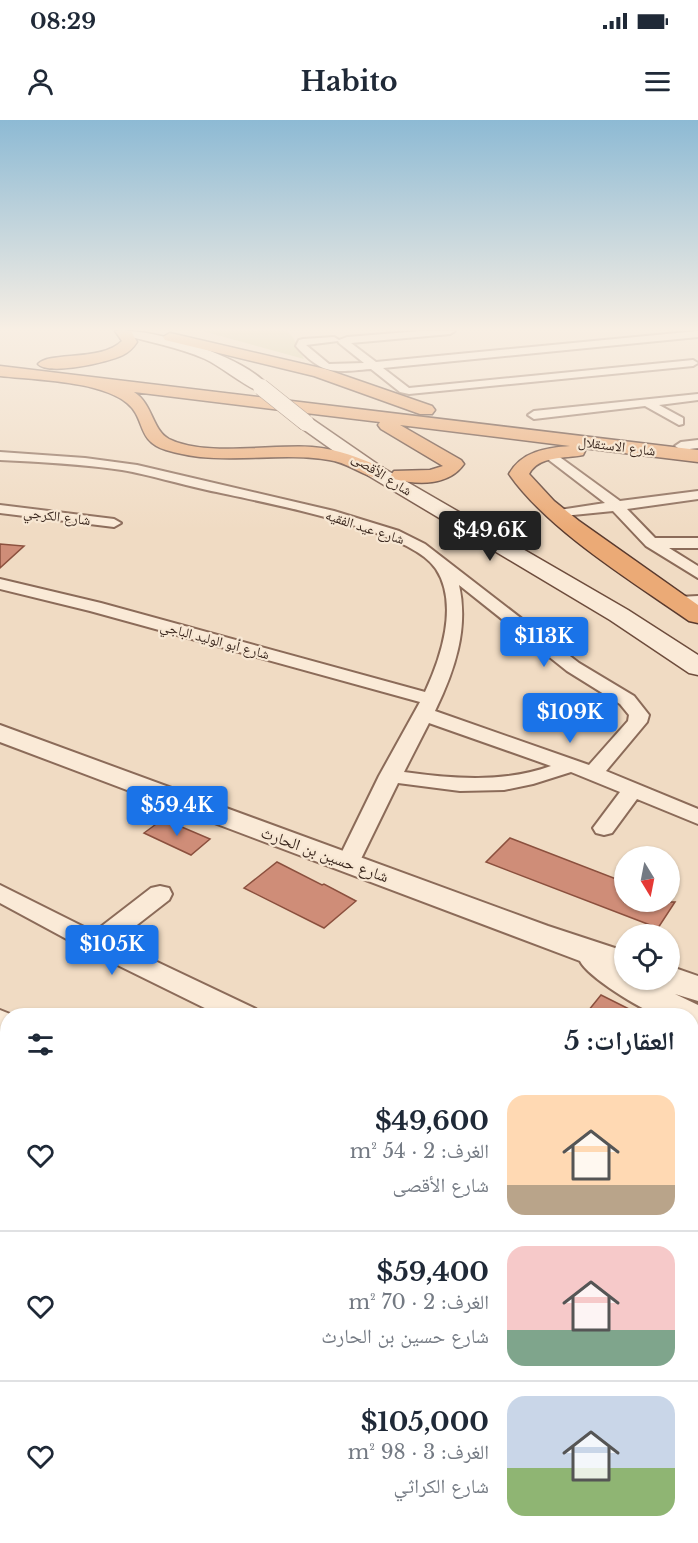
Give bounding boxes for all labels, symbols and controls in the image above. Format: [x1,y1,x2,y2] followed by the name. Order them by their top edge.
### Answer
[30,8,96,35] text: 08:29
[24,65,57,98] icon: person
[300,65,398,98] text: Habito
[641,65,674,98] icon: menu
[577,432,657,461] street label: شارع الاستقلال
[348,448,415,500] street label: شارع الأقصى
[22,503,92,532] street label: شارع الكرجي
[323,506,407,549] street label: شارع عيد الفقيه
[441,511,539,562] pin: $49.6K
[453,518,527,542] text: $49.6K
[158,617,272,666] street label: شارع أبو الوليد الباجي
[502,617,586,668] pin: $113K
[514,624,574,648] text: $113K
[528,693,612,744] pin: $109K
[537,700,603,724] text: $109K
[128,786,226,837] pin: $59.4K
[141,793,213,817] text: $59.4K
[258,822,392,887] street label: شارع حسين بن الحارث
[614,846,680,912] north arrow
[614,846,680,990] map controls
[614,924,680,990] button: locate
[70,925,154,976] pin: $105K
[79,932,145,956] text: $105K
[564,1025,675,1057] text: العقارات: 5
[24,1028,57,1061] icon: filters
[375,1105,489,1137] text: $49,600
[555,1119,627,1191] icon: home
[24,1139,57,1172] icon: heart
[350,1139,489,1163] text: الغرف: 2 · 54 m²
[392,1173,489,1197] text: شارع الأقصى
[377,1256,489,1288] text: $59,400
[555,1270,627,1342] icon: home
[24,1290,57,1323] icon: heart
[348,1290,489,1314] text: الغرف: 2 · 70 m²
[321,1324,489,1348] text: شارع حسين بن الحارث
[361,1406,489,1438] text: $105,000
[555,1420,627,1492] icon: home
[24,1440,57,1473] icon: heart
[348,1440,489,1464] text: الغرف: 3 · 98 m²
[394,1474,489,1498] text: شارع الكراثي

